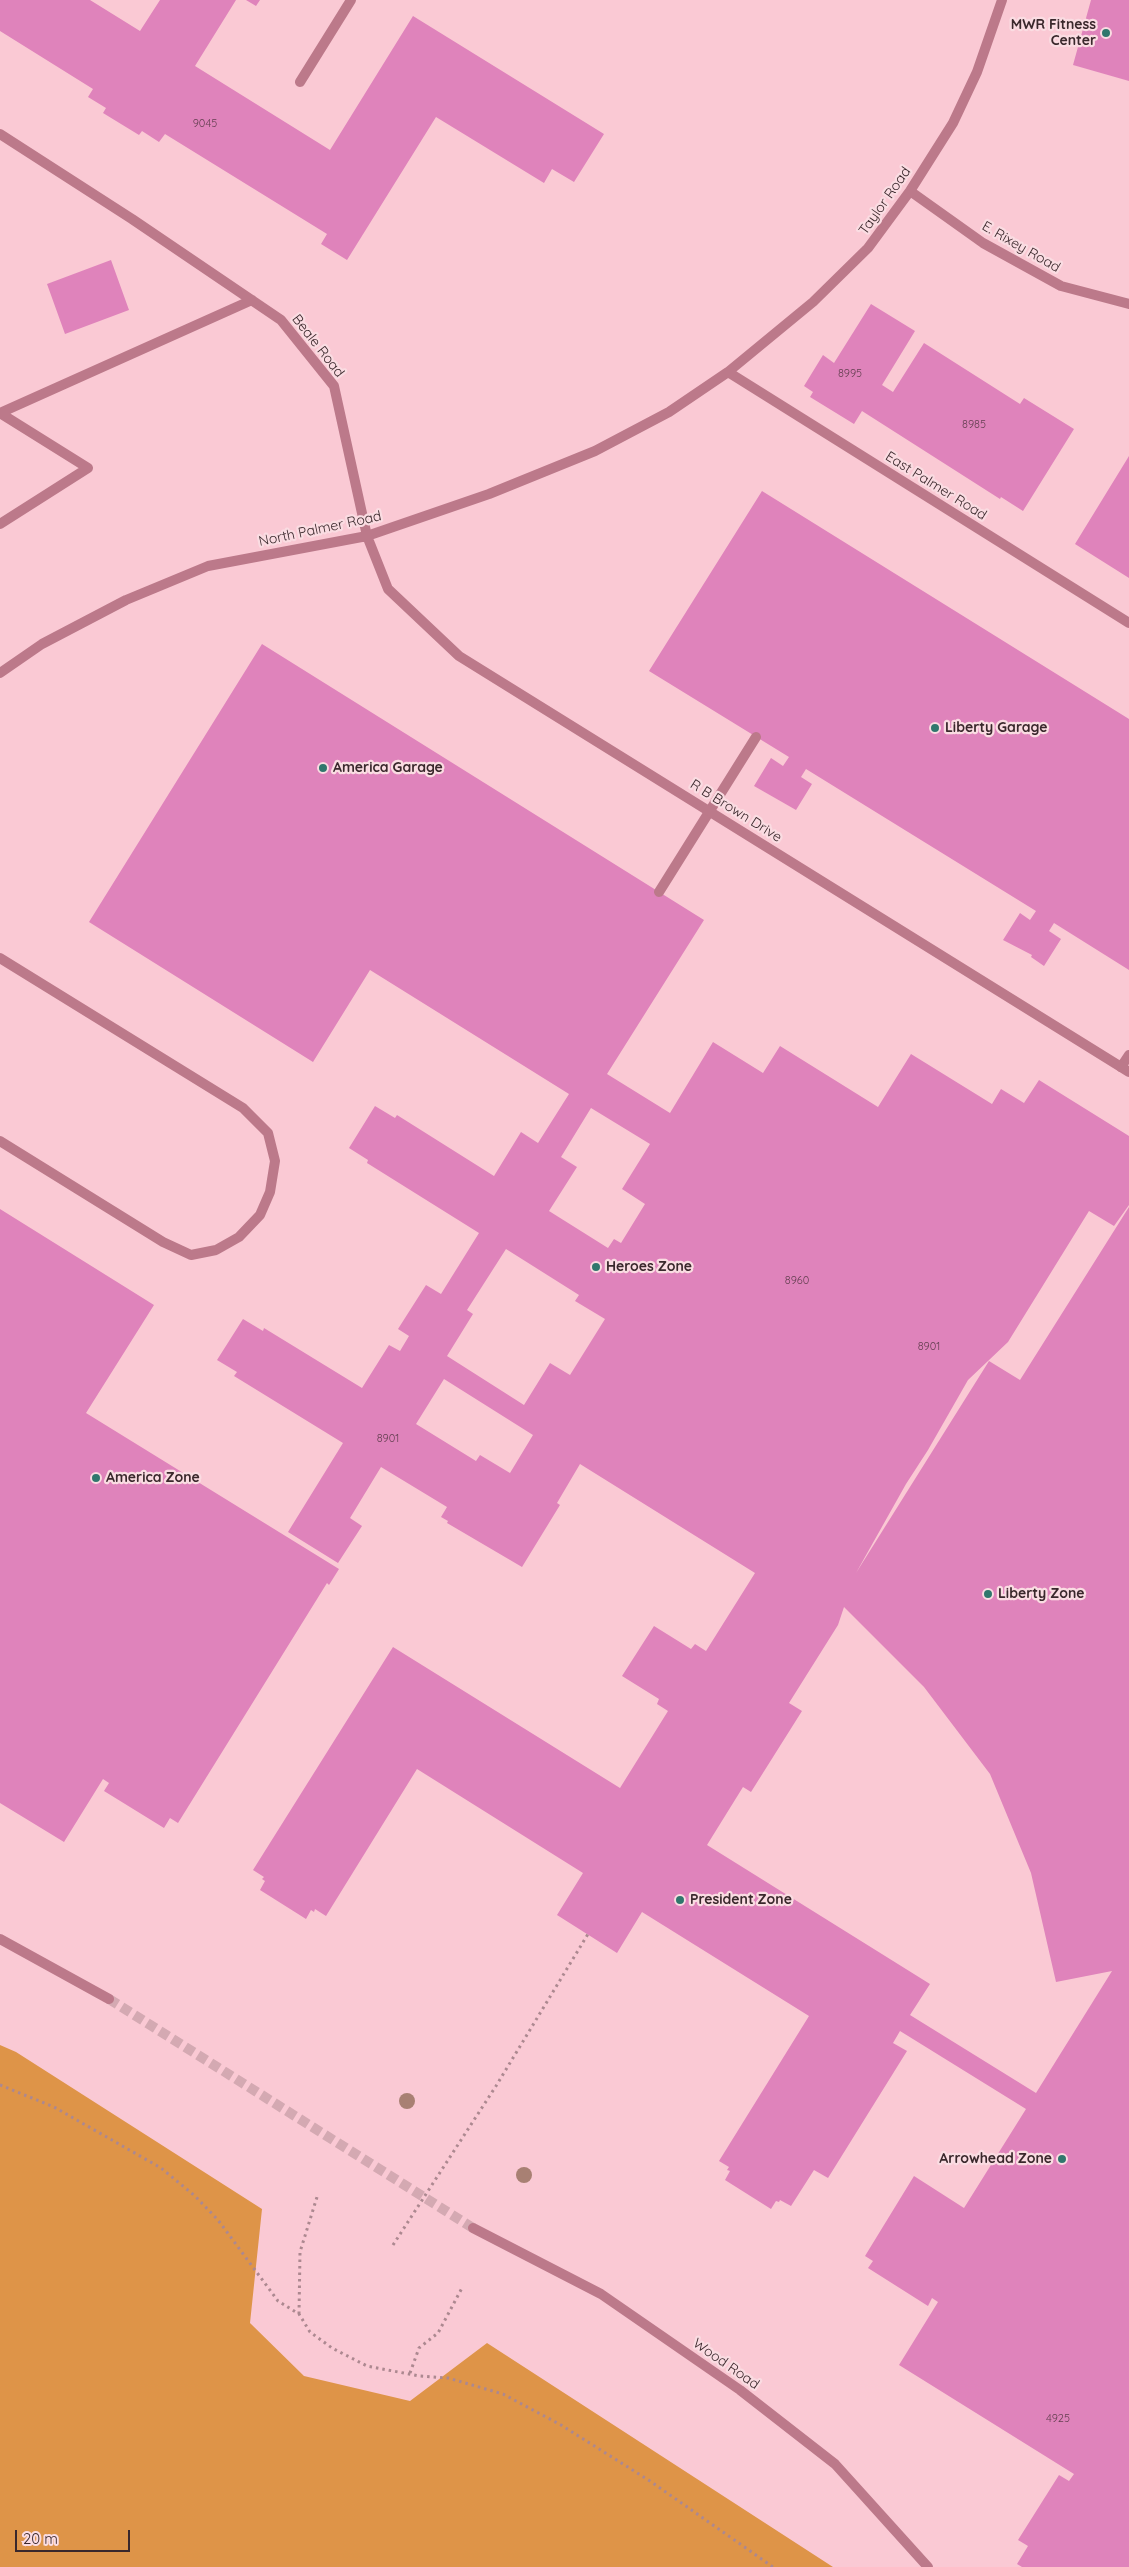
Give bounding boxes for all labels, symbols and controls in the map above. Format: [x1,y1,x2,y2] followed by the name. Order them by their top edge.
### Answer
[1011,17,1096,49] place label: MWR Fitness Center
[1100,27,1112,39] marker: MWR Fitness Center
[193,117,217,131] house number: 9045
[855,164,915,238] street label: Taylor Road
[979,218,1063,276] street label: E. Rixey Road
[288,311,348,381] street label: Beale Road
[838,367,862,381] house number: 8995
[962,418,986,432] house number: 8985
[882,448,990,524] street label: East Palmer Road
[257,508,383,550] street label: North Palmer Road
[945,720,1048,736] place label: Liberty Garage
[929,722,941,734] marker: Liberty Garage
[333,760,443,776] place label: America Garage
[317,762,329,774] marker: America Garage
[687,776,785,846] street label: R B Brown Drive
[606,1259,692,1275] place label: Heroes Zone
[590,1261,602,1273] marker: Heroes Zone
[785,1274,809,1288] house number: 8960
[918,1340,940,1354] house number: 8901
[377,1432,399,1446] house number: 8901
[106,1470,200,1486] place label: America Zone
[90,1472,102,1484] marker: America Zone
[998,1586,1085,1602] place label: Liberty Zone
[982,1588,994,1600] marker: Liberty Zone
[690,1892,792,1908] place label: President Zone
[674,1894,686,1906] marker: President Zone
[939,2151,1052,2167] place label: Arrowhead Zone
[1056,2153,1068,2165] marker: Arrowhead Zone
[690,2335,762,2393] street label: Wood Road
[1046,2412,1070,2426] house number: 4925
[18,2520,132,2552] scale bar
[23,2529,58,2548] text: 20 m

